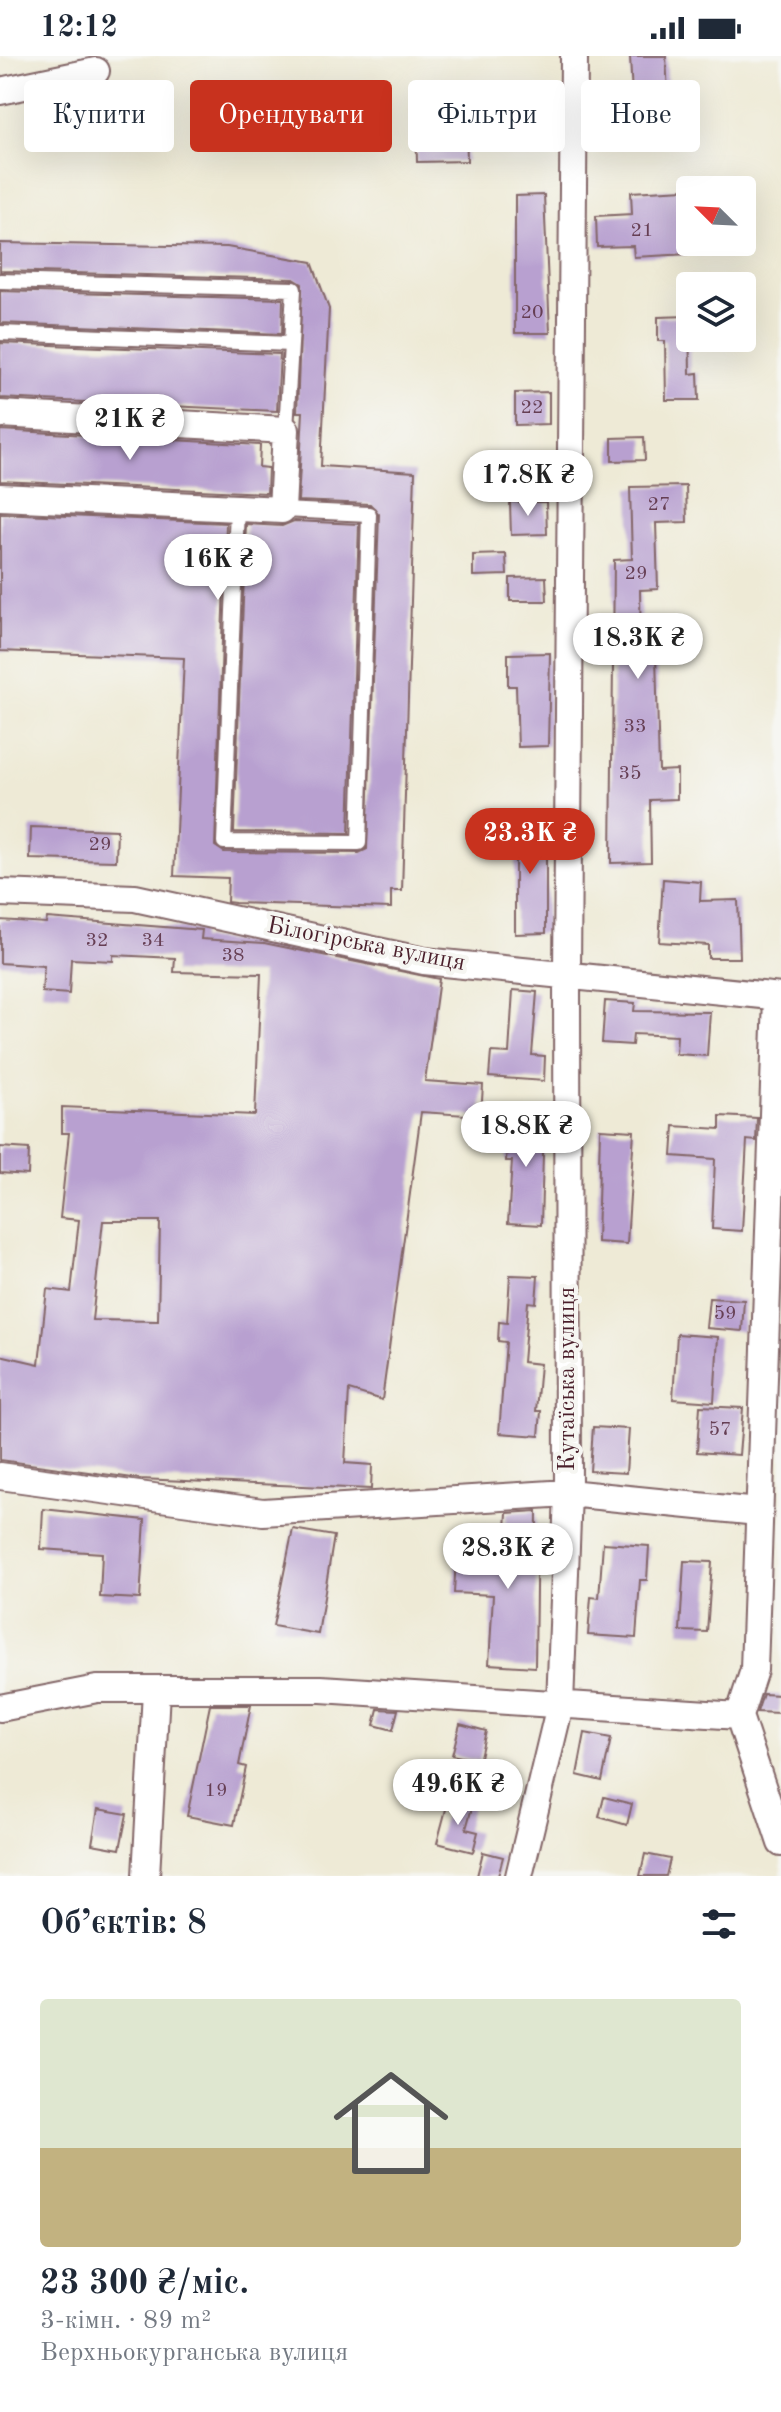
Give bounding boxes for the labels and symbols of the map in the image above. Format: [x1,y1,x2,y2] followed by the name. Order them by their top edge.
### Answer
[676,176,756,256] north arrow
[630,221,654,241] house number: 21
[520,303,544,323] house number: 20
[74,394,186,462] pin: 21K ₴
[520,398,544,418] house number: 22
[454,450,602,518] pin: 17.8K ₴
[647,495,671,515] house number: 27
[162,534,274,602] pin: 16K ₴
[624,564,648,584] house number: 29
[564,613,712,681] pin: 18.3K ₴
[623,717,647,737] house number: 33
[618,764,642,784] house number: 35
[456,808,604,876] pin: 23.3K ₴
[88,835,112,855] house number: 29
[265,914,467,976] street label: Білогірська вулиця
[85,931,109,951] house number: 32
[141,931,165,951] house number: 34
[221,946,245,966] house number: 38
[452,1101,600,1169] pin: 18.8K ₴
[556,1287,580,1471] street label: Кутаїська вулиця
[713,1304,737,1324] house number: 59
[708,1420,732,1440] house number: 57
[434,1523,582,1591] pin: 28.3K ₴
[384,1759,532,1827] pin: 49.6K ₴
[204,1781,228,1801] house number: 19

